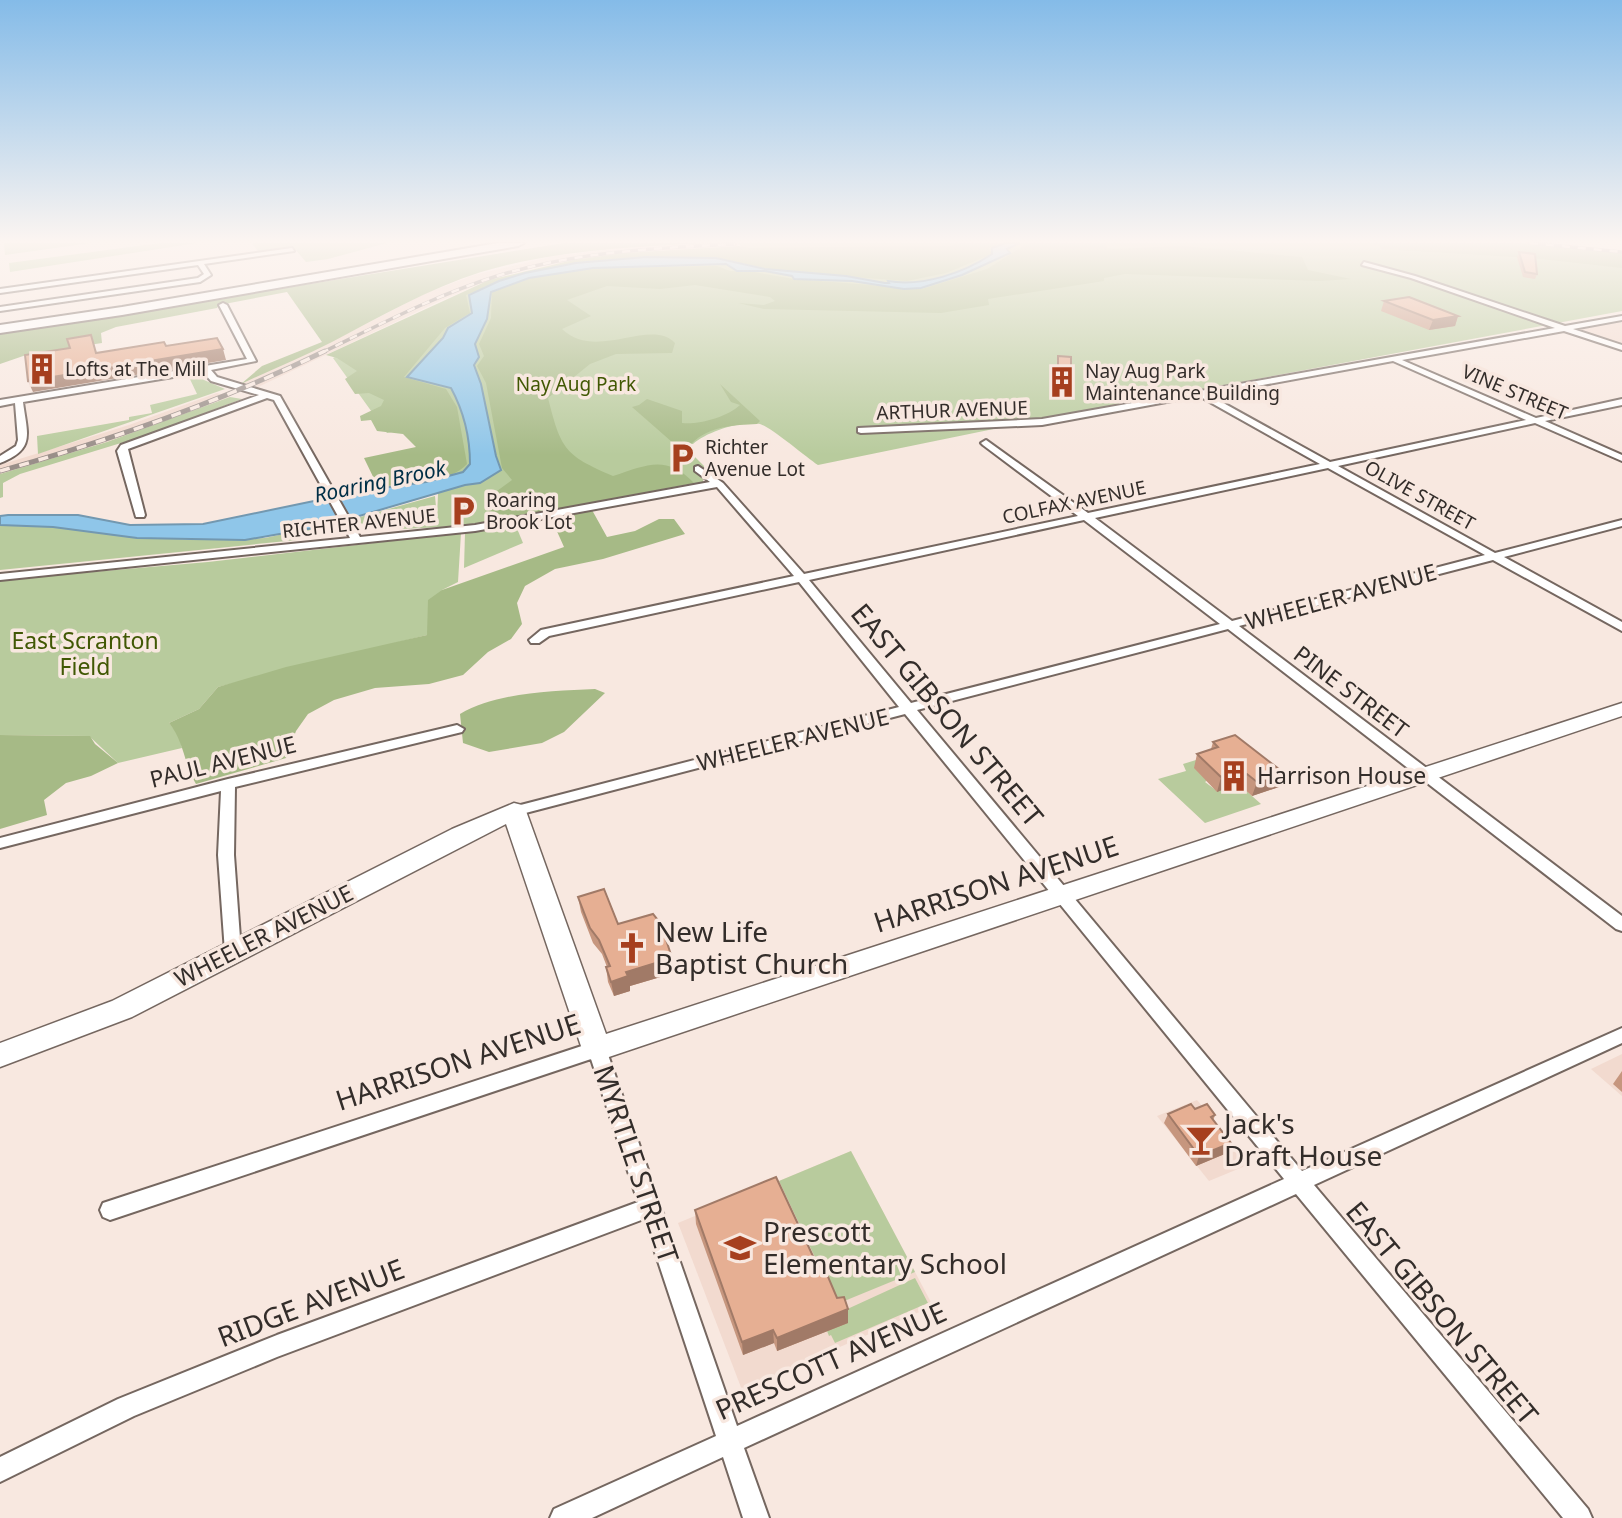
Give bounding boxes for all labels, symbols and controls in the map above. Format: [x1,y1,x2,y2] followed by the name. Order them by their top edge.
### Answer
[25,352,59,386] building icon: Lofts at The Mill
[65,356,206,382] place label: Lofts at The Mill
[1085,358,1280,406] place label: Nay Aug Park Maintenance Building
[1458,358,1572,426] street label: VINE STREET
[1045,365,1079,399] building icon: Nay Aug Park Maintenance Building
[516,371,636,397] park label: Nay Aug Park
[876,394,1028,426] street label: ARTHUR AVENUE
[705,434,805,482] place label: Richter Avenue Lot
[665,441,699,475] parking icon: Richter Avenue Lot
[311,453,450,509] water label: Roaring Brook
[1360,454,1480,536] street label: OLIVE STREET
[1000,474,1148,530] street label: COLFAX AVENUE
[486,487,572,535] place label: Roaring Brook Lot
[446,494,480,528] parking icon: Roaring Brook Lot
[281,502,437,544] street label: RICHTER AVENUE
[1242,555,1440,637] street label: WHEELER AVENUE
[843,595,1053,834] street label: EAST GIBSON STREET
[11,624,159,682] park label: East Scranton Field
[1288,637,1416,745] street label: PINE STREET
[694,700,892,778] street label: WHEELER AVENUE
[146,727,299,795] street label: PAUL AVENUE
[1217,759,1251,793] building icon: Harrison House
[1257,759,1426,791] place label: Harrison House
[868,826,1123,941] street label: HARRISON AVENUE
[169,876,358,994] street label: WHEELER AVENUE
[655,912,848,982] place label: New Life Baptist Church
[615,931,649,965] church icon: New Life Baptist Church
[330,1004,585,1119] street label: HARRISON AVENUE
[585,1060,689,1268] street label: MYRTLE STREET
[1221,1104,1382,1174] place label: Jack's Draft House
[1184,1123,1218,1157] bar icon: Jack's Draft House
[1338,1193,1548,1432] street label: EAST GIBSON STREET
[763,1212,1007,1282] place label: Prescott Elementary School
[723,1231,757,1265] school or university icon: Prescott Elementary School
[212,1249,409,1355] street label: RIDGE AVENUE
[709,1292,952,1428] street label: PRESCOTT AVENUE

